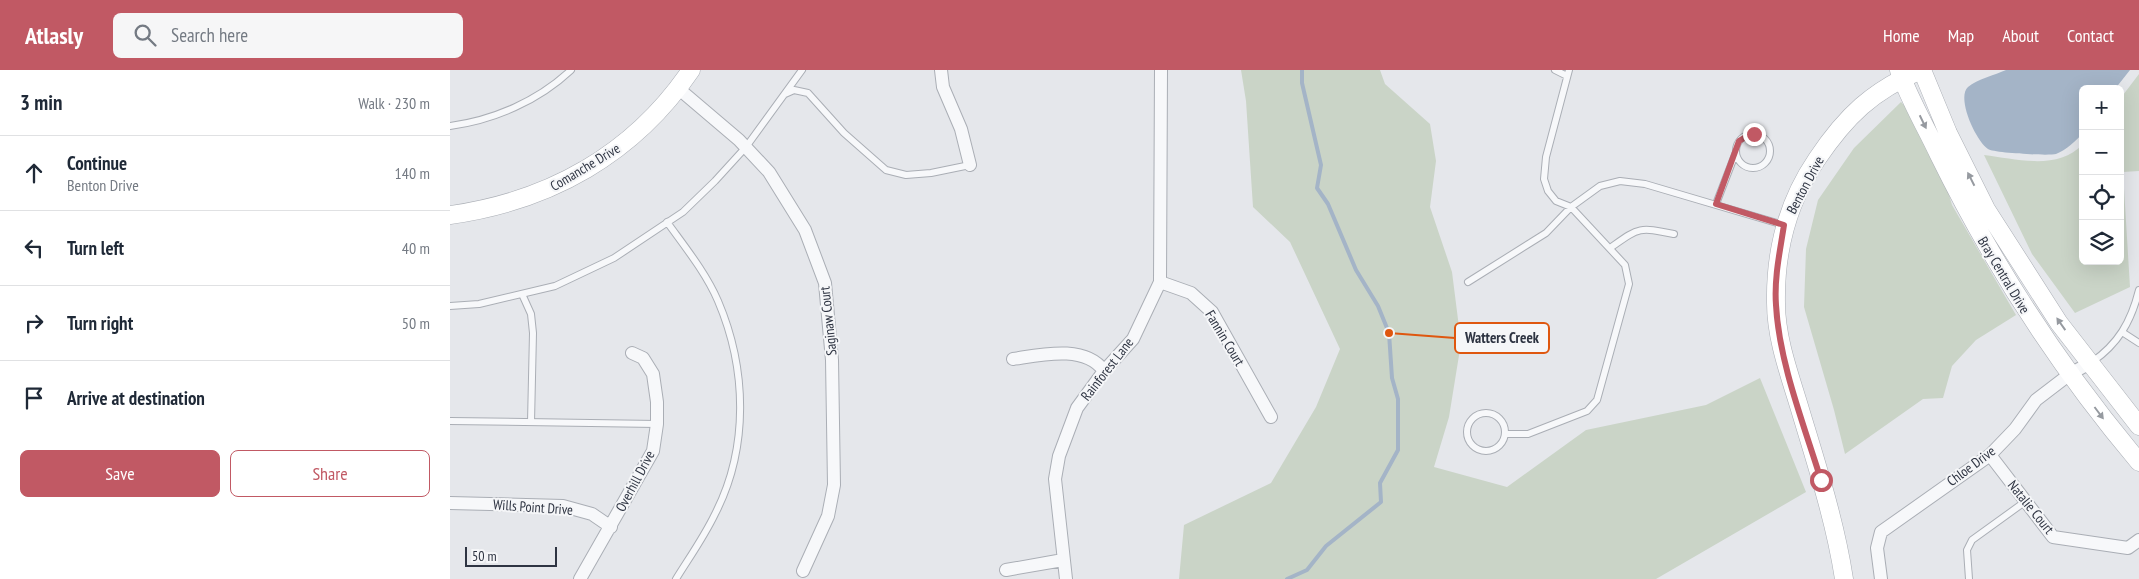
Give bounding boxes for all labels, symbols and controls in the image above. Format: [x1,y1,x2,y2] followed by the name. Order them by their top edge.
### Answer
[113,13,463,58] search box
[25,20,83,51] text: Atlasly
[131,21,159,49] icon: search
[171,23,248,47] text: Search here
[1883,24,1920,47] text: Home
[1948,24,1974,47] text: Map
[2002,24,2039,47] text: About
[2067,24,2114,47] text: Contact
[2079,85,2124,265] map controls
[2079,85,2124,130] button: +
[20,89,62,116] text: 3 min
[358,93,430,113] text: Walk · 230 m
[1919,115,1927,129] one-way arrow
[1743,123,1766,146] route end
[2079,130,2124,175] button: −
[547,139,623,195] street label: Comanche Drive
[67,151,127,175] text: Continue
[1782,153,1828,217] street label: Benton Drive
[20,159,48,187] icon: ahead
[395,163,430,183] text: 140 m
[1967,172,1975,187] one-way arrow
[67,175,139,195] text: Benton Drive
[2079,175,2124,220] button: locate
[2079,220,2124,265] button: layers
[1974,233,2034,317] street label: Bray Central Drive
[20,234,48,262] icon: left
[67,236,124,260] text: Turn left
[402,238,430,258] text: 40 m
[815,285,841,357] street label: Saginaw Court
[1201,307,1249,369] street label: Fannin Court
[20,309,48,337] icon: right
[67,311,133,335] text: Turn right
[402,313,430,333] text: 50 m
[2056,317,2066,331] one-way arrow
[1455,323,1549,353] callout: Watters Creek
[1464,328,1540,347] text: Watters Creek
[1077,334,1137,404] street label: Rainforest Lane
[20,384,48,412] icon: arrive
[67,386,205,410] text: Arrive at destination
[2094,406,2105,419] one-way arrow
[1943,442,1999,490] street label: Chloe Drive
[611,447,659,515] street label: Overhill Drive
[20,450,220,497] button: Save
[230,450,430,497] button: Share
[1810,469,1833,492] route start
[2004,477,2058,538] street label: Natalie Court
[492,495,574,519] street label: Wills Point Drive
[465,544,558,567] scale bar
[472,547,497,565] text: 50 m

